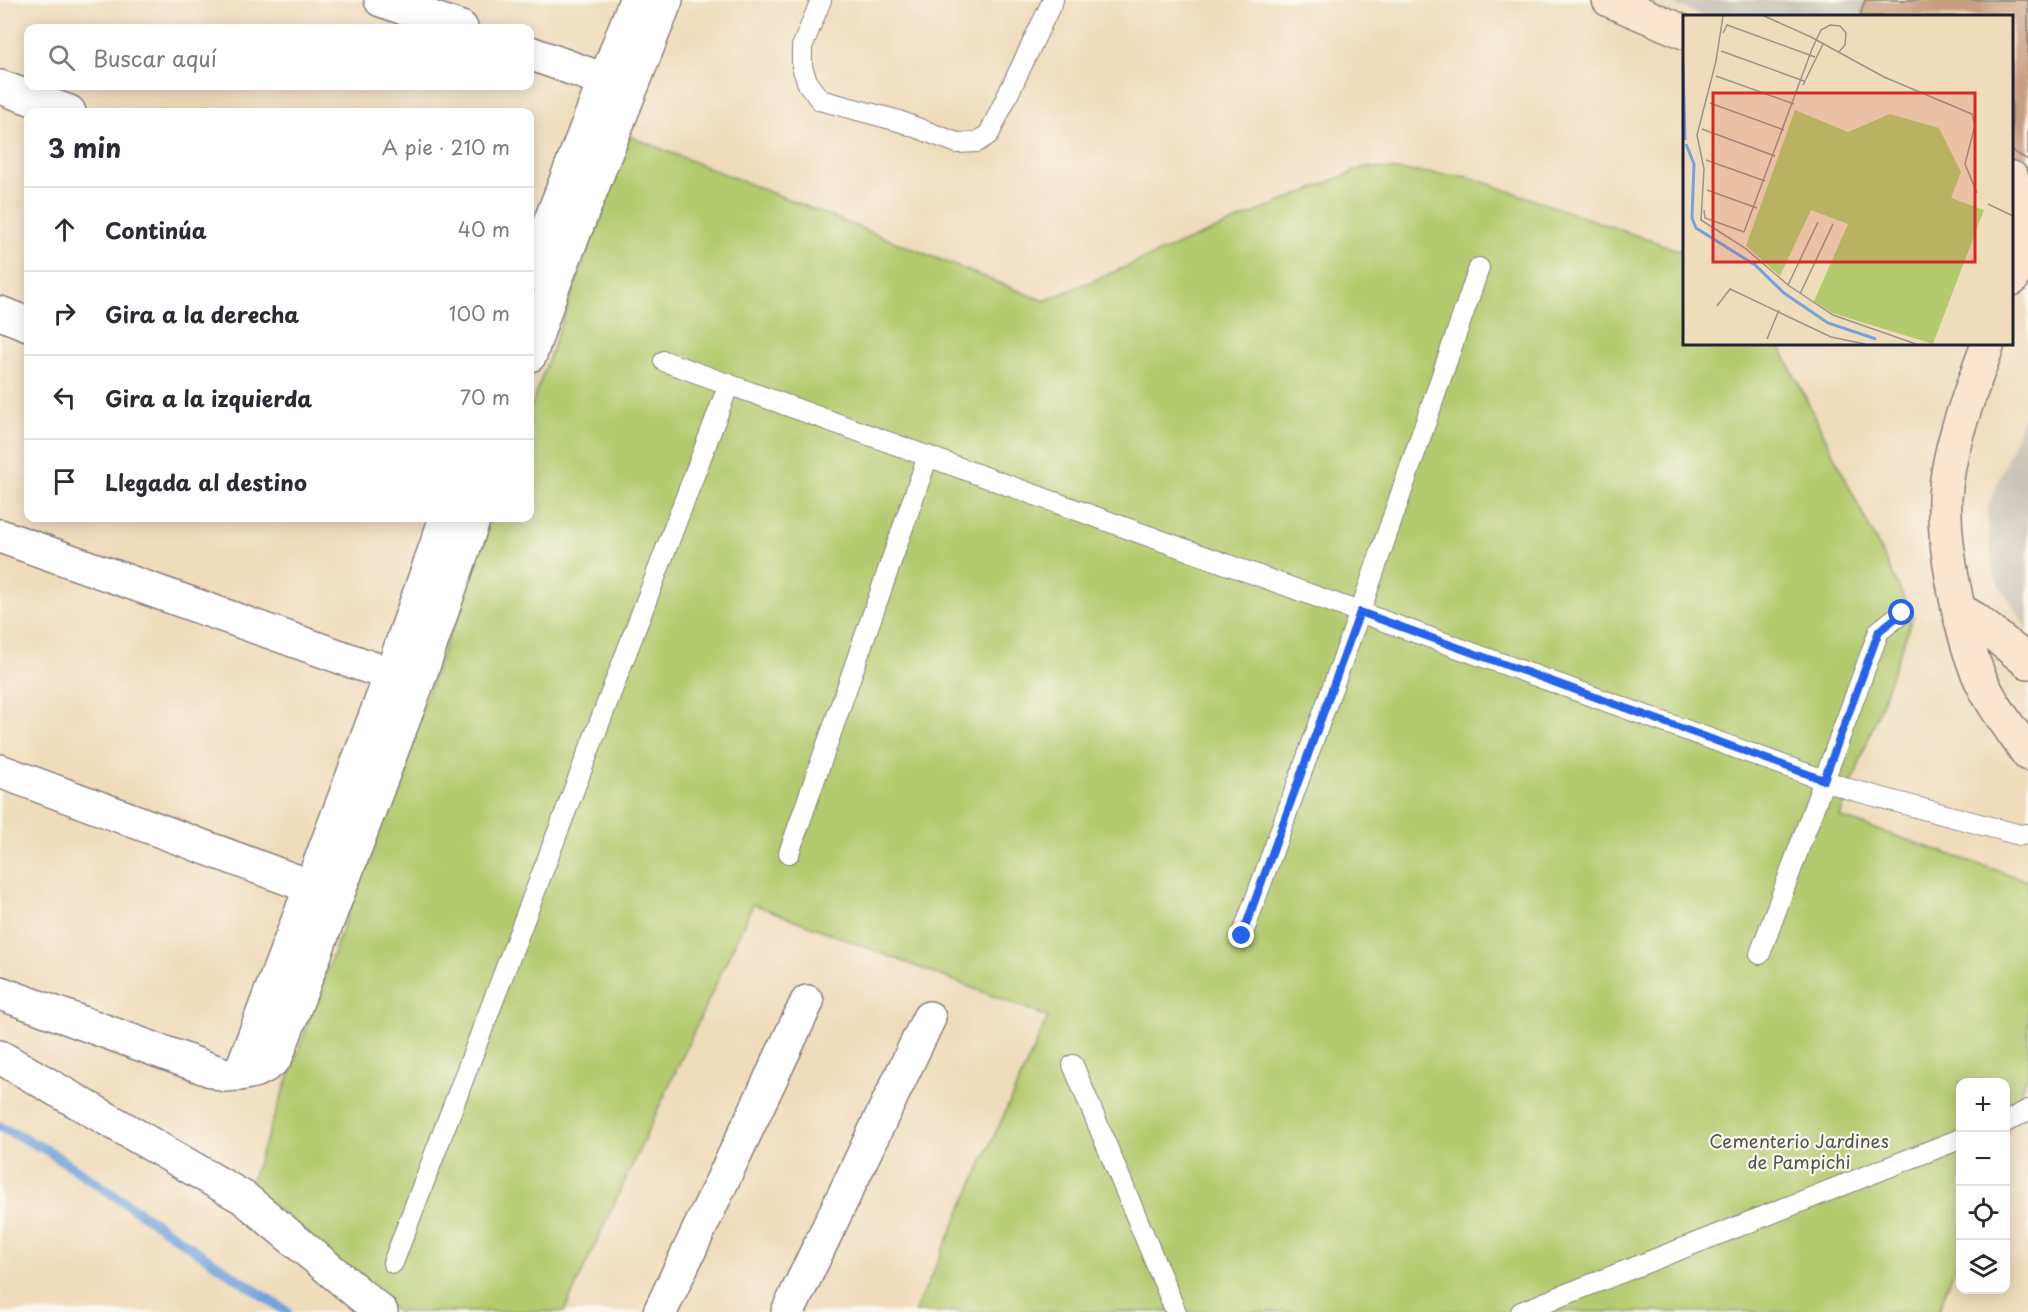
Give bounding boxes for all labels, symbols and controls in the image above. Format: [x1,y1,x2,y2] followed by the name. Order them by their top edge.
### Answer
[1683,15,2013,345] inset map
[24,24,534,90] search box
[45,41,78,74] icon: search
[93,41,217,74] text: Buscar aquí
[48,128,121,167] text: 3 min
[382,132,510,162] text: A pie · 210 m
[48,213,81,246] icon: ahead
[105,213,207,246] text: Continúa
[458,214,510,244] text: 40 m
[48,297,81,330] icon: right
[105,297,299,330] text: Gira a la derecha
[449,298,510,328] text: 100 m
[48,381,81,414] icon: left
[105,381,312,414] text: Gira a la izquierda
[460,382,510,412] text: 70 m
[48,465,81,498] icon: arrive
[105,465,307,498] text: Llegada al destino
[1888,599,1914,625] route start
[1228,922,1254,948] route end
[1956,1078,2010,1294] map controls
[1956,1078,2010,1132] button: +
[1709,1127,1889,1175] park label: Cementerio Jardines de Pampichi
[1956,1132,2010,1186] button: −
[1956,1186,2010,1240] button: locate
[1956,1240,2010,1294] button: layers

